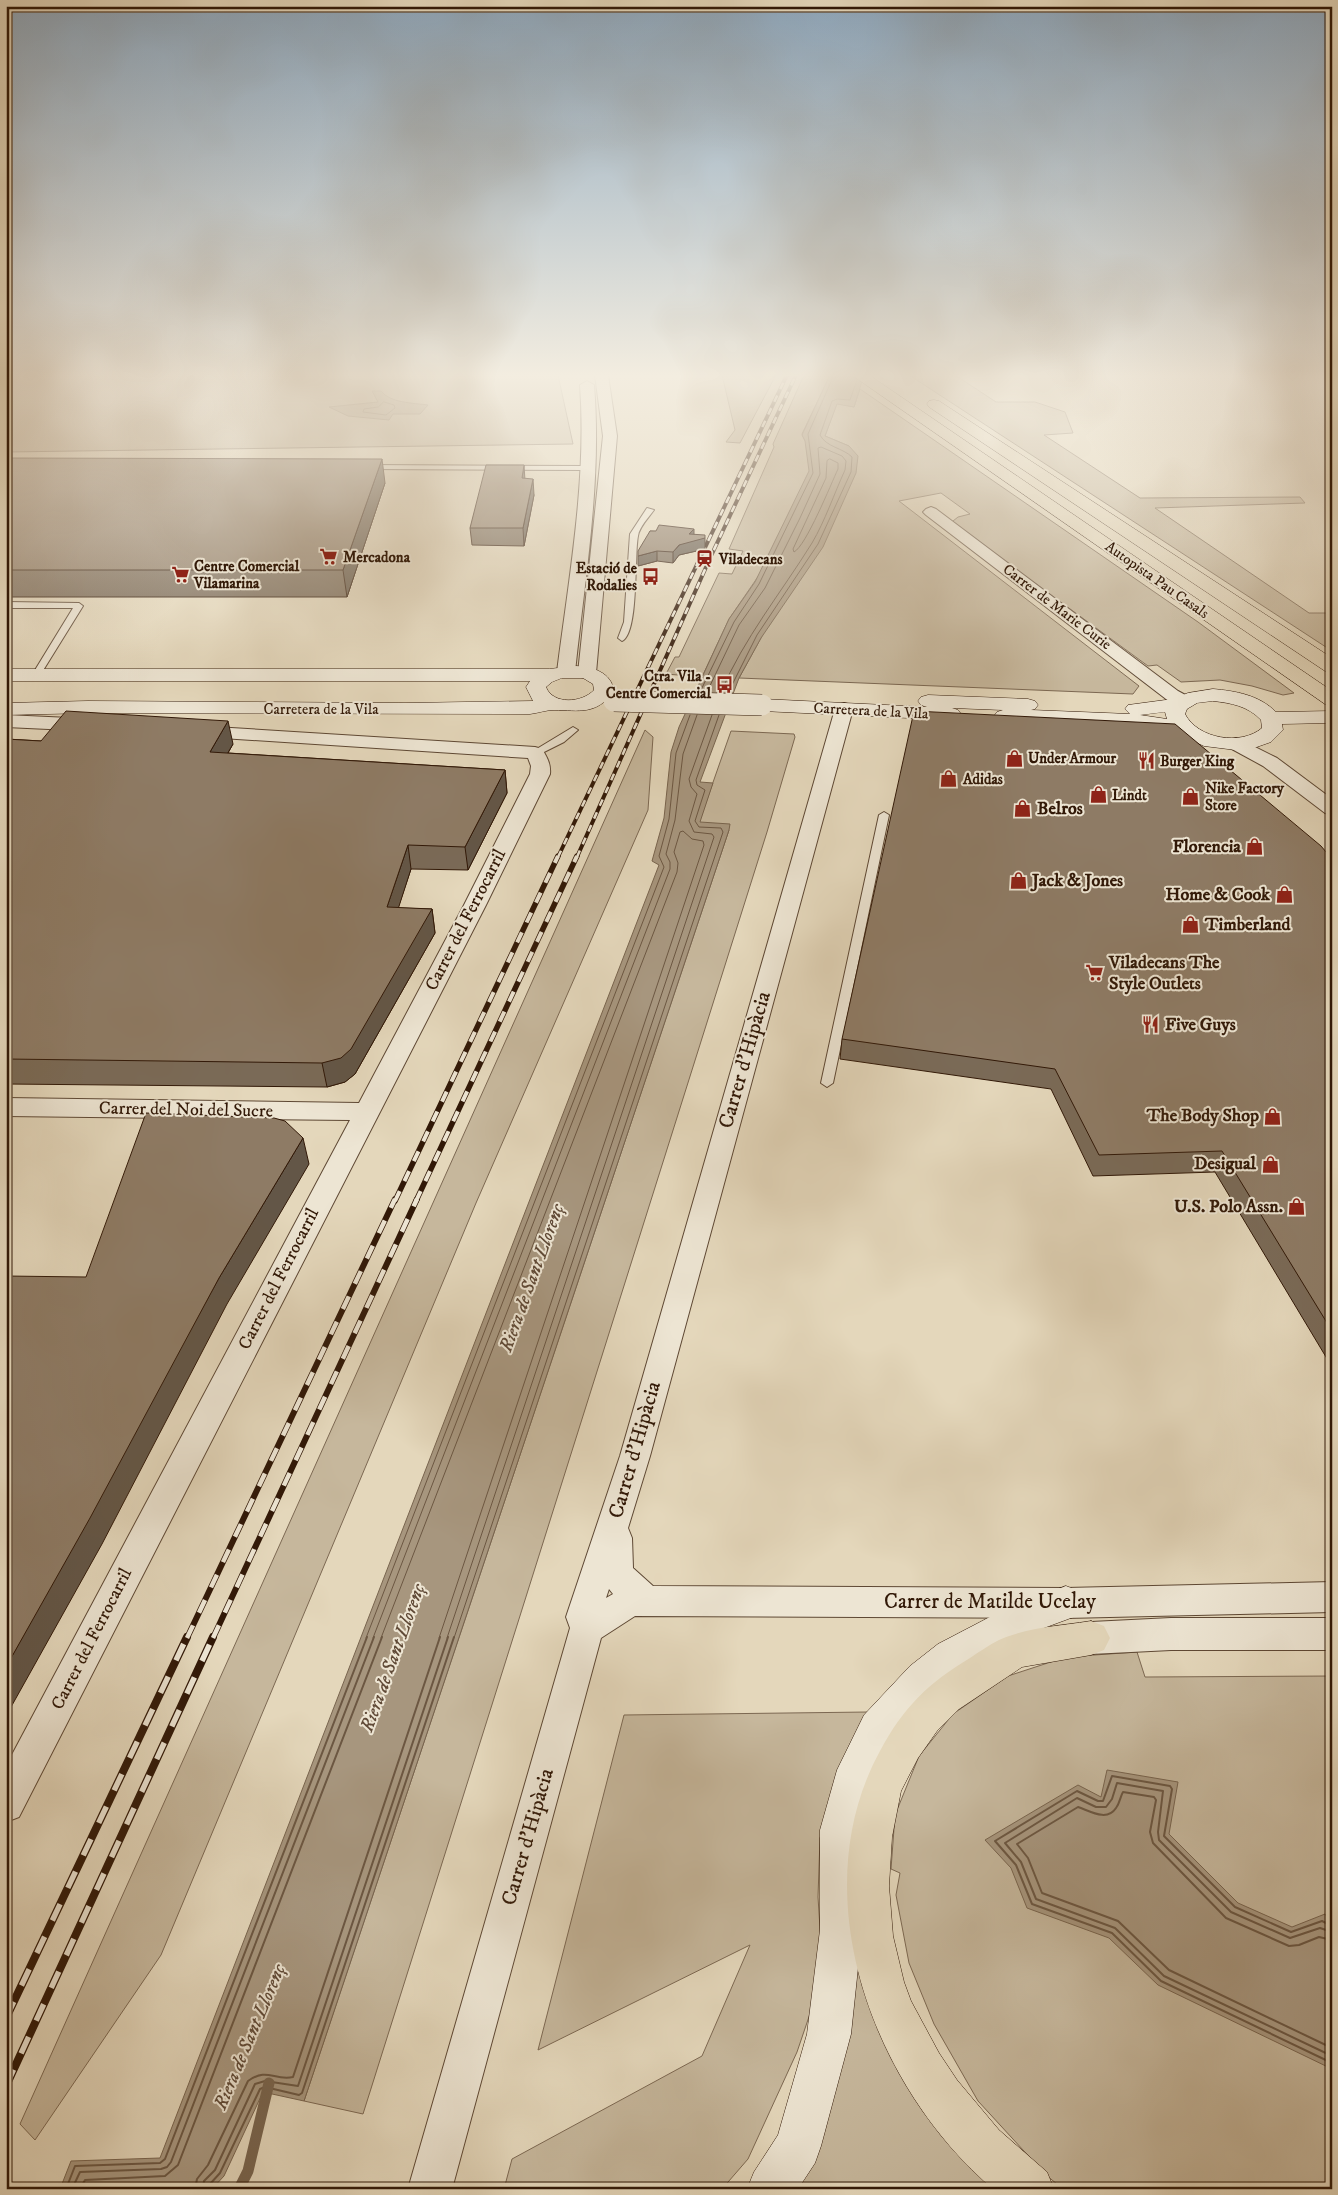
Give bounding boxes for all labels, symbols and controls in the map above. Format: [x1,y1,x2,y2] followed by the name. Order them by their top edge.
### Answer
[1101,537,1213,623] street label: Autopista Pau Casals
[319,547,339,567] supermarket icon: Mercadona
[343,548,411,567] place label: Mercadona
[695,549,715,569] station icon: Viladecans
[718,550,783,569] place label: Viladecans
[193,557,300,593] place label: Centre Comercial Vilamarina
[576,559,638,595] place label: Estació de Rodalies
[999,560,1115,654] street label: Carrer de Marie Curie
[170,565,190,585] supermarket icon: Centre Comercial Vilamarina
[641,567,661,587] bus stop icon: Estació de Rodalies
[606,667,711,703] place label: Ctra. Vila - Centre Comercial
[715,675,735,695] bus stop icon: Ctra. Vila - Centre Comercial
[813,699,930,724] street label: Carretera de la Vila
[263,700,379,719] street label: Carretera de la Vila
[1004,748,1024,768] shop icon: Under Armour
[1028,749,1116,768] place label: Under Armour
[1136,751,1156,771] restaurant icon: Burger King
[1160,752,1235,771] place label: Burger King
[939,769,959,789] shop icon: Adidas
[962,770,1003,789] place label: Adidas
[1205,779,1285,815] place label: Nike Factory Store
[1088,785,1108,805] shop icon: Lindt
[1112,786,1147,805] place label: Lindt
[1181,787,1201,807] shop icon: Nike Factory Store
[1037,798,1083,820] place label: Belros
[1013,799,1033,819] shop icon: Belros
[1172,836,1241,858] place label: Florencia
[1245,837,1265,857] shop icon: Florencia
[421,845,511,994] street label: Carrer del Ferrocarril
[1030,870,1123,892] place label: Jack & Jones
[1008,871,1028,891] shop icon: Jack & Jones
[1166,884,1271,906] place label: Home & Cook
[1274,885,1294,905] shop icon: Home & Cook
[1204,914,1292,936] place label: Timberland
[1181,915,1201,935] shop icon: Timberland
[1108,952,1220,995] place label: Viladecans The Style Outlets
[1085,963,1105,983] supermarket icon: Viladecans The Style Outlets
[713,988,777,1131] street label: Carrer d'Hipàcia
[1165,1014,1236,1036] place label: Five Guys
[1141,1015,1161,1035] restaurant icon: Five Guys
[99,1097,273,1123] street label: Carrer del Noi del Sucre
[1146,1105,1259,1127] place label: The Body Shop
[1263,1106,1283,1126] shop icon: The Body Shop
[1194,1153,1257,1175] place label: Desigual
[1260,1154,1280,1174] shop icon: Desigual
[1174,1196,1283,1218] place label: U.S. Polo Assn.
[1287,1197,1307,1217] shop icon: U.S. Polo Assn.
[494,1200,570,1356] water label: Riera de Sant Llorenç
[234,1204,324,1353] street label: Carrer del Ferrocarril
[603,1378,667,1521] street label: Carrer d'Hipàcia
[47,1564,137,1713] street label: Carrer del Ferrocarril
[355,1580,431,1736] water label: Riera de Sant Llorenç
[884,1589,1097,1615] street label: Carrer de Matilde Ucelay
[496,1765,560,1908] street label: Carrer d'Hipàcia
[209,1960,291,2114] water label: Riera de Sant Llorenç

